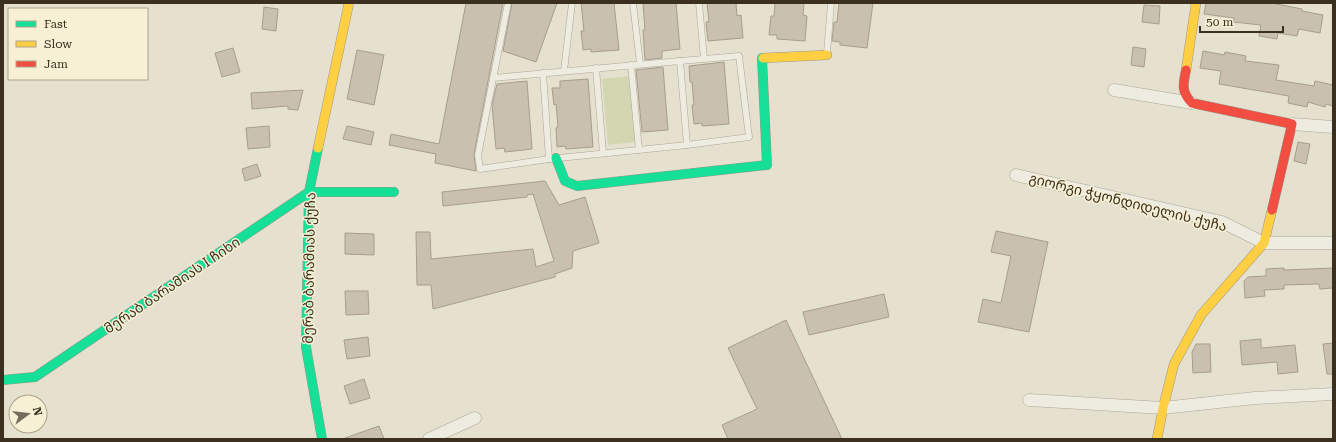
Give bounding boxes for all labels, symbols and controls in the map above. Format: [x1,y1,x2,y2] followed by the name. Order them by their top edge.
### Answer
[8,8,148,80] legend
[1200,8,1283,34] scale bar
[1206,15,1233,29] text: 50 m
[44,17,68,31] text: Fast
[44,37,72,51] text: Slow
[44,57,68,71] text: Jam
[1027,170,1228,235] street label: გიორგი ჭყონდიდელის ქუჩა
[300,192,319,344] street label: მერაბ ბარამიას ქუჩა
[101,234,243,337] street label: მერაბ ბარამიას I ჩიხი
[8,394,48,434] north arrow
[30,406,45,418] text: N

